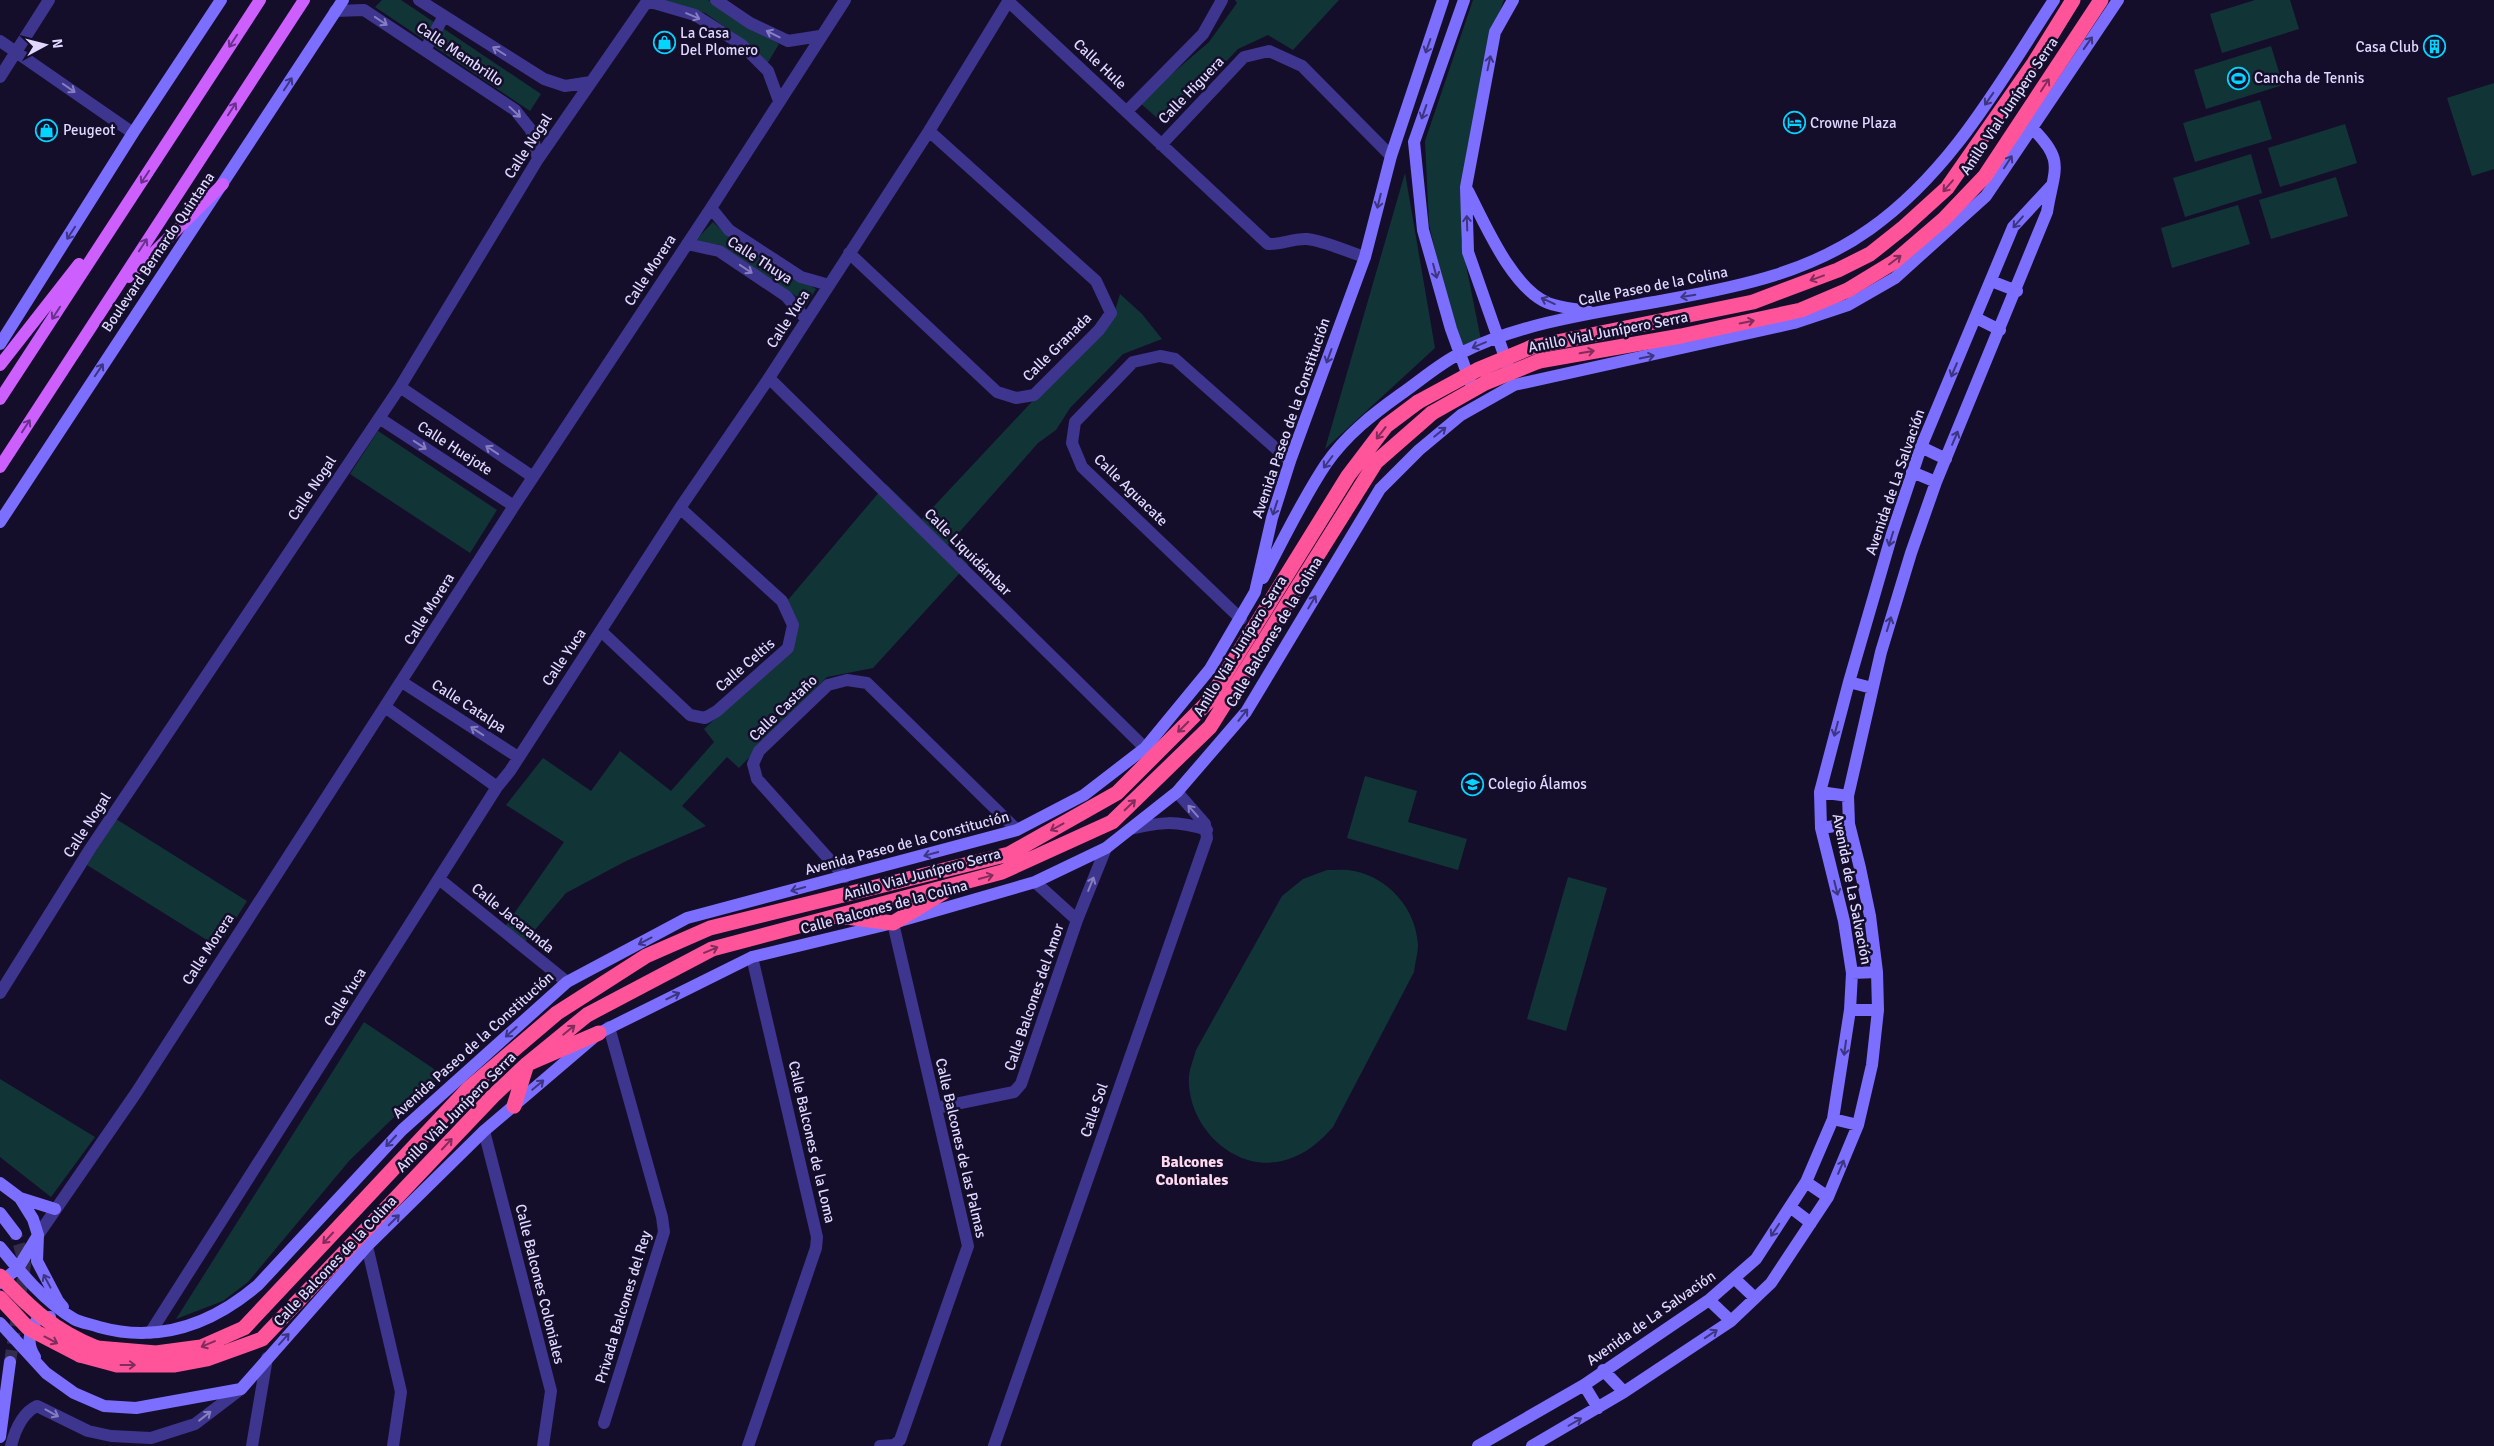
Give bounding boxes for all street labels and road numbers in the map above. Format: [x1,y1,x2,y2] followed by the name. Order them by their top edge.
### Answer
[413,18,507,90] street label: Calle Membrillo
[1956,34,2062,178] street label: Anillo Vial Junípero Serra
[1070,35,1130,93] street label: Calle Hule
[1154,53,1228,127] street label: Calle Higuera
[500,110,556,182] street label: Calle Nogal
[98,169,218,335] street label: Boulevard Bernardo Quintana
[620,231,680,309] street label: Calle Morera
[724,232,796,288] street label: Calle Thuya
[1577,263,1729,309] street label: Calle Paseo de la Colina
[763,287,813,351] street label: Calle Yuca
[1527,308,1689,356] street label: Anillo Vial Junípero Serra
[1019,309,1095,385] street label: Calle Granada
[1248,315,1334,521] street label: Avenida Paseo de la Constitución
[1862,407,1928,557] street label: Avenida de La Salvación
[414,417,496,479] street label: Calle Huejote
[1090,450,1172,530] street label: Calle Aguacate
[284,452,340,524] street label: Calle Nogal
[921,505,1016,600] street label: Calle Liquidámbar
[1222,554,1326,710] street label: Calle Balcones de la Colina
[400,570,458,648] street label: Calle Morera
[1189,572,1291,720] street label: Anillo Vial Junípero Serra
[538,625,590,689] street label: Calle Yuca
[712,634,779,696] street label: Calle Celtis
[745,671,821,745] street label: Calle Castaño
[428,675,510,737] street label: Calle Catalpa
[59,789,115,861] street label: Calle Nogal
[803,807,1011,879] street label: Avenida Paseo de la Constitución
[1829,812,1875,966] street label: Avenida de La Salvación
[841,844,1003,904] street label: Anillo Vial Junípero Serra
[799,876,969,938] street label: Calle Balcones de la Colina
[468,879,558,957] street label: Calle Jacaranda
[178,910,238,988] street label: Calle Morera
[1000,920,1068,1073] street label: Calle Balcones del Amor
[320,964,370,1030] street label: Calle Yuca
[389,968,557,1122] street label: Avenida Paseo de la Constitución
[392,1048,520,1176] street label: Anillo Vial Junípero Serra
[932,1056,991,1240] street label: Calle Balcones de las Palmas
[785,1059,839,1225] street label: Calle Balcones de la Loma
[1076,1080,1112,1140] street label: Calle Sol
[270,1192,400,1330] street label: Calle Balcones de la Colina
[511,1202,569,1366] street label: Calle Balcones Coloniales
[591,1228,655,1386] street label: Privada Balcones del Rey
[1583,1267,1719,1369] street label: Avenida de La Salvación

